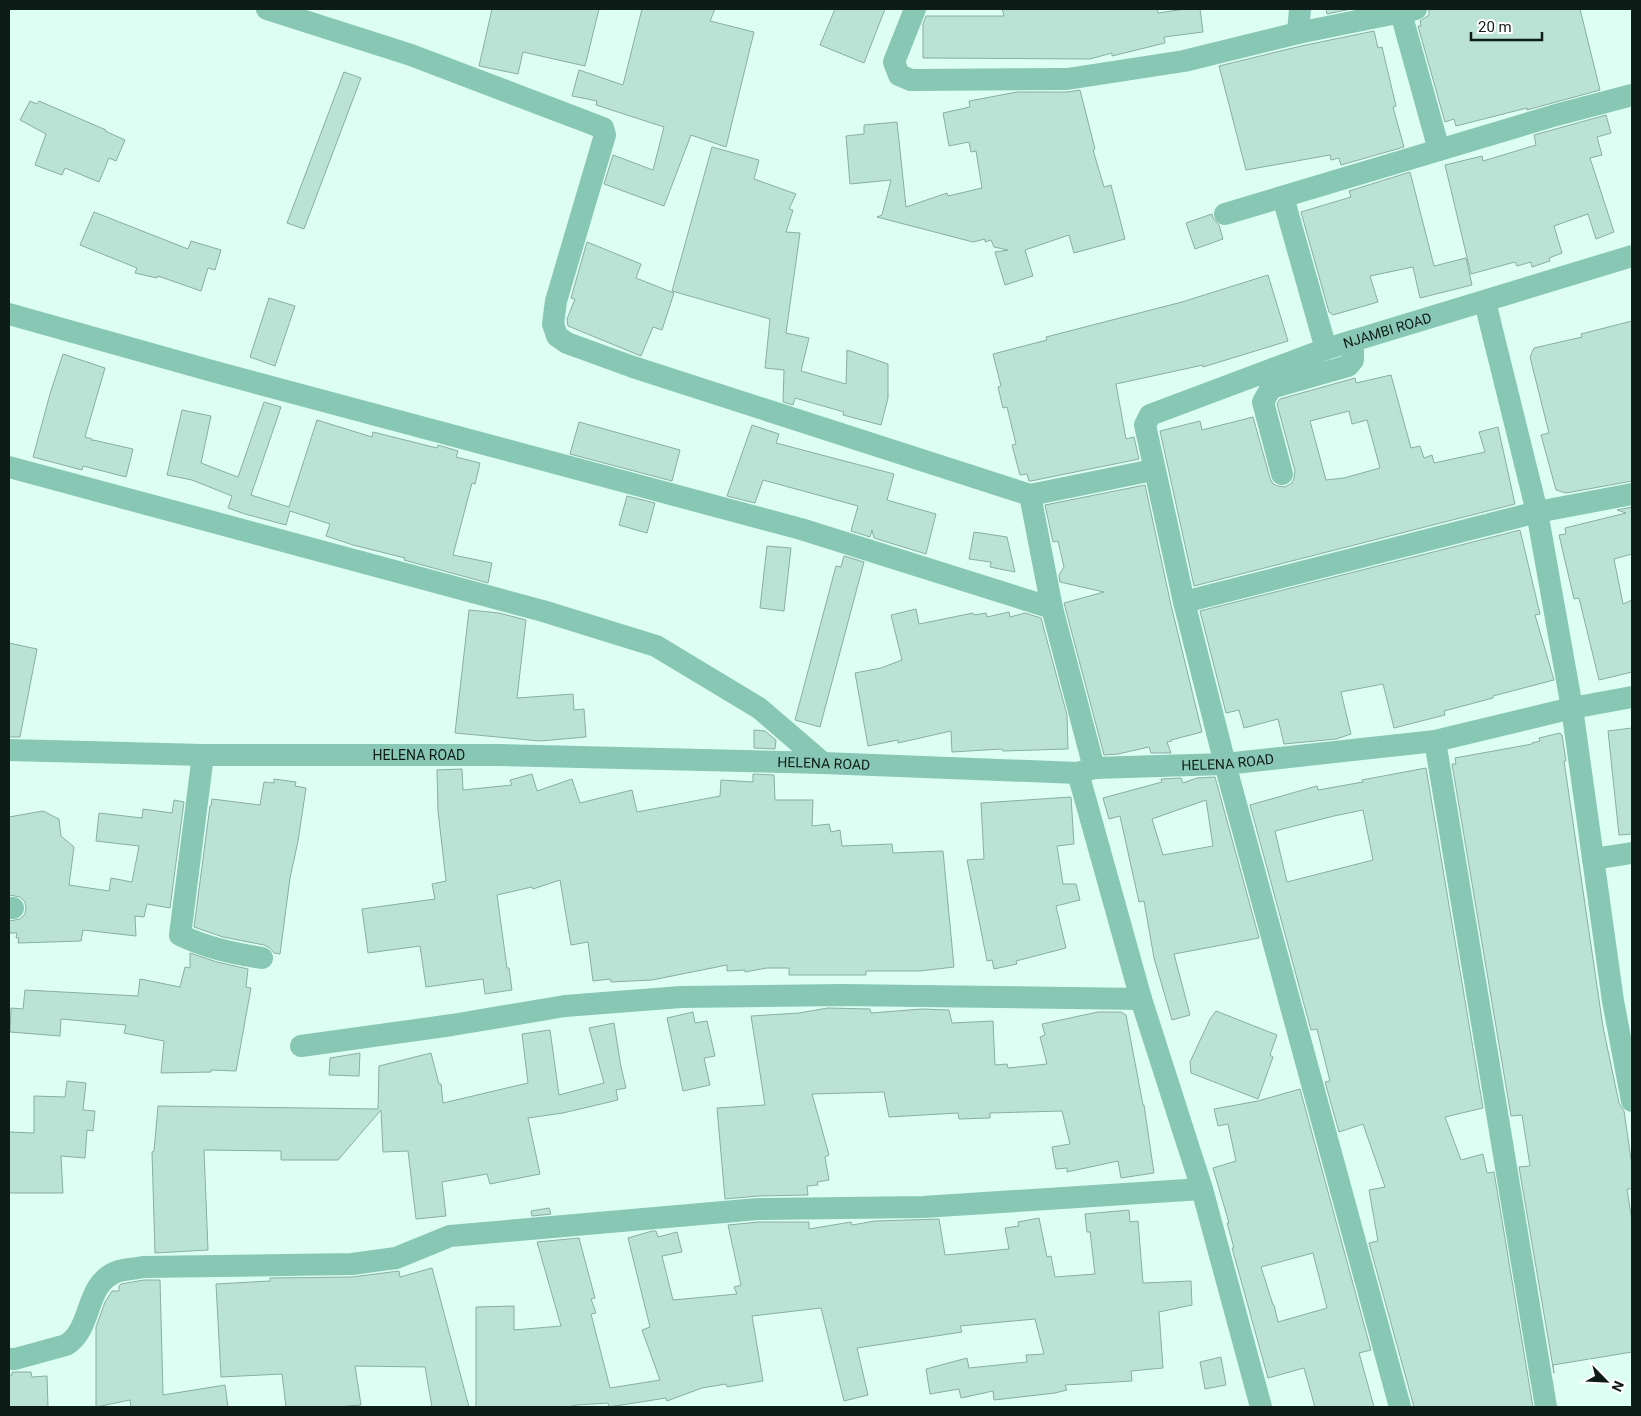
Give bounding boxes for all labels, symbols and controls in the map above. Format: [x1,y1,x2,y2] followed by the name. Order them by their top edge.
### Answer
[1471,10,1542,42] scale bar
[1478,18,1512,36] text: 20 m
[1341,309,1433,351] street label: NJAMBI ROAD
[373,747,465,763] street label: HELENA ROAD
[1181,751,1275,773] street label: HELENA ROAD
[777,754,870,773] street label: HELENA ROAD
[1581,1356,1631,1406] north arrow
[1609,1379,1627,1394] text: N

